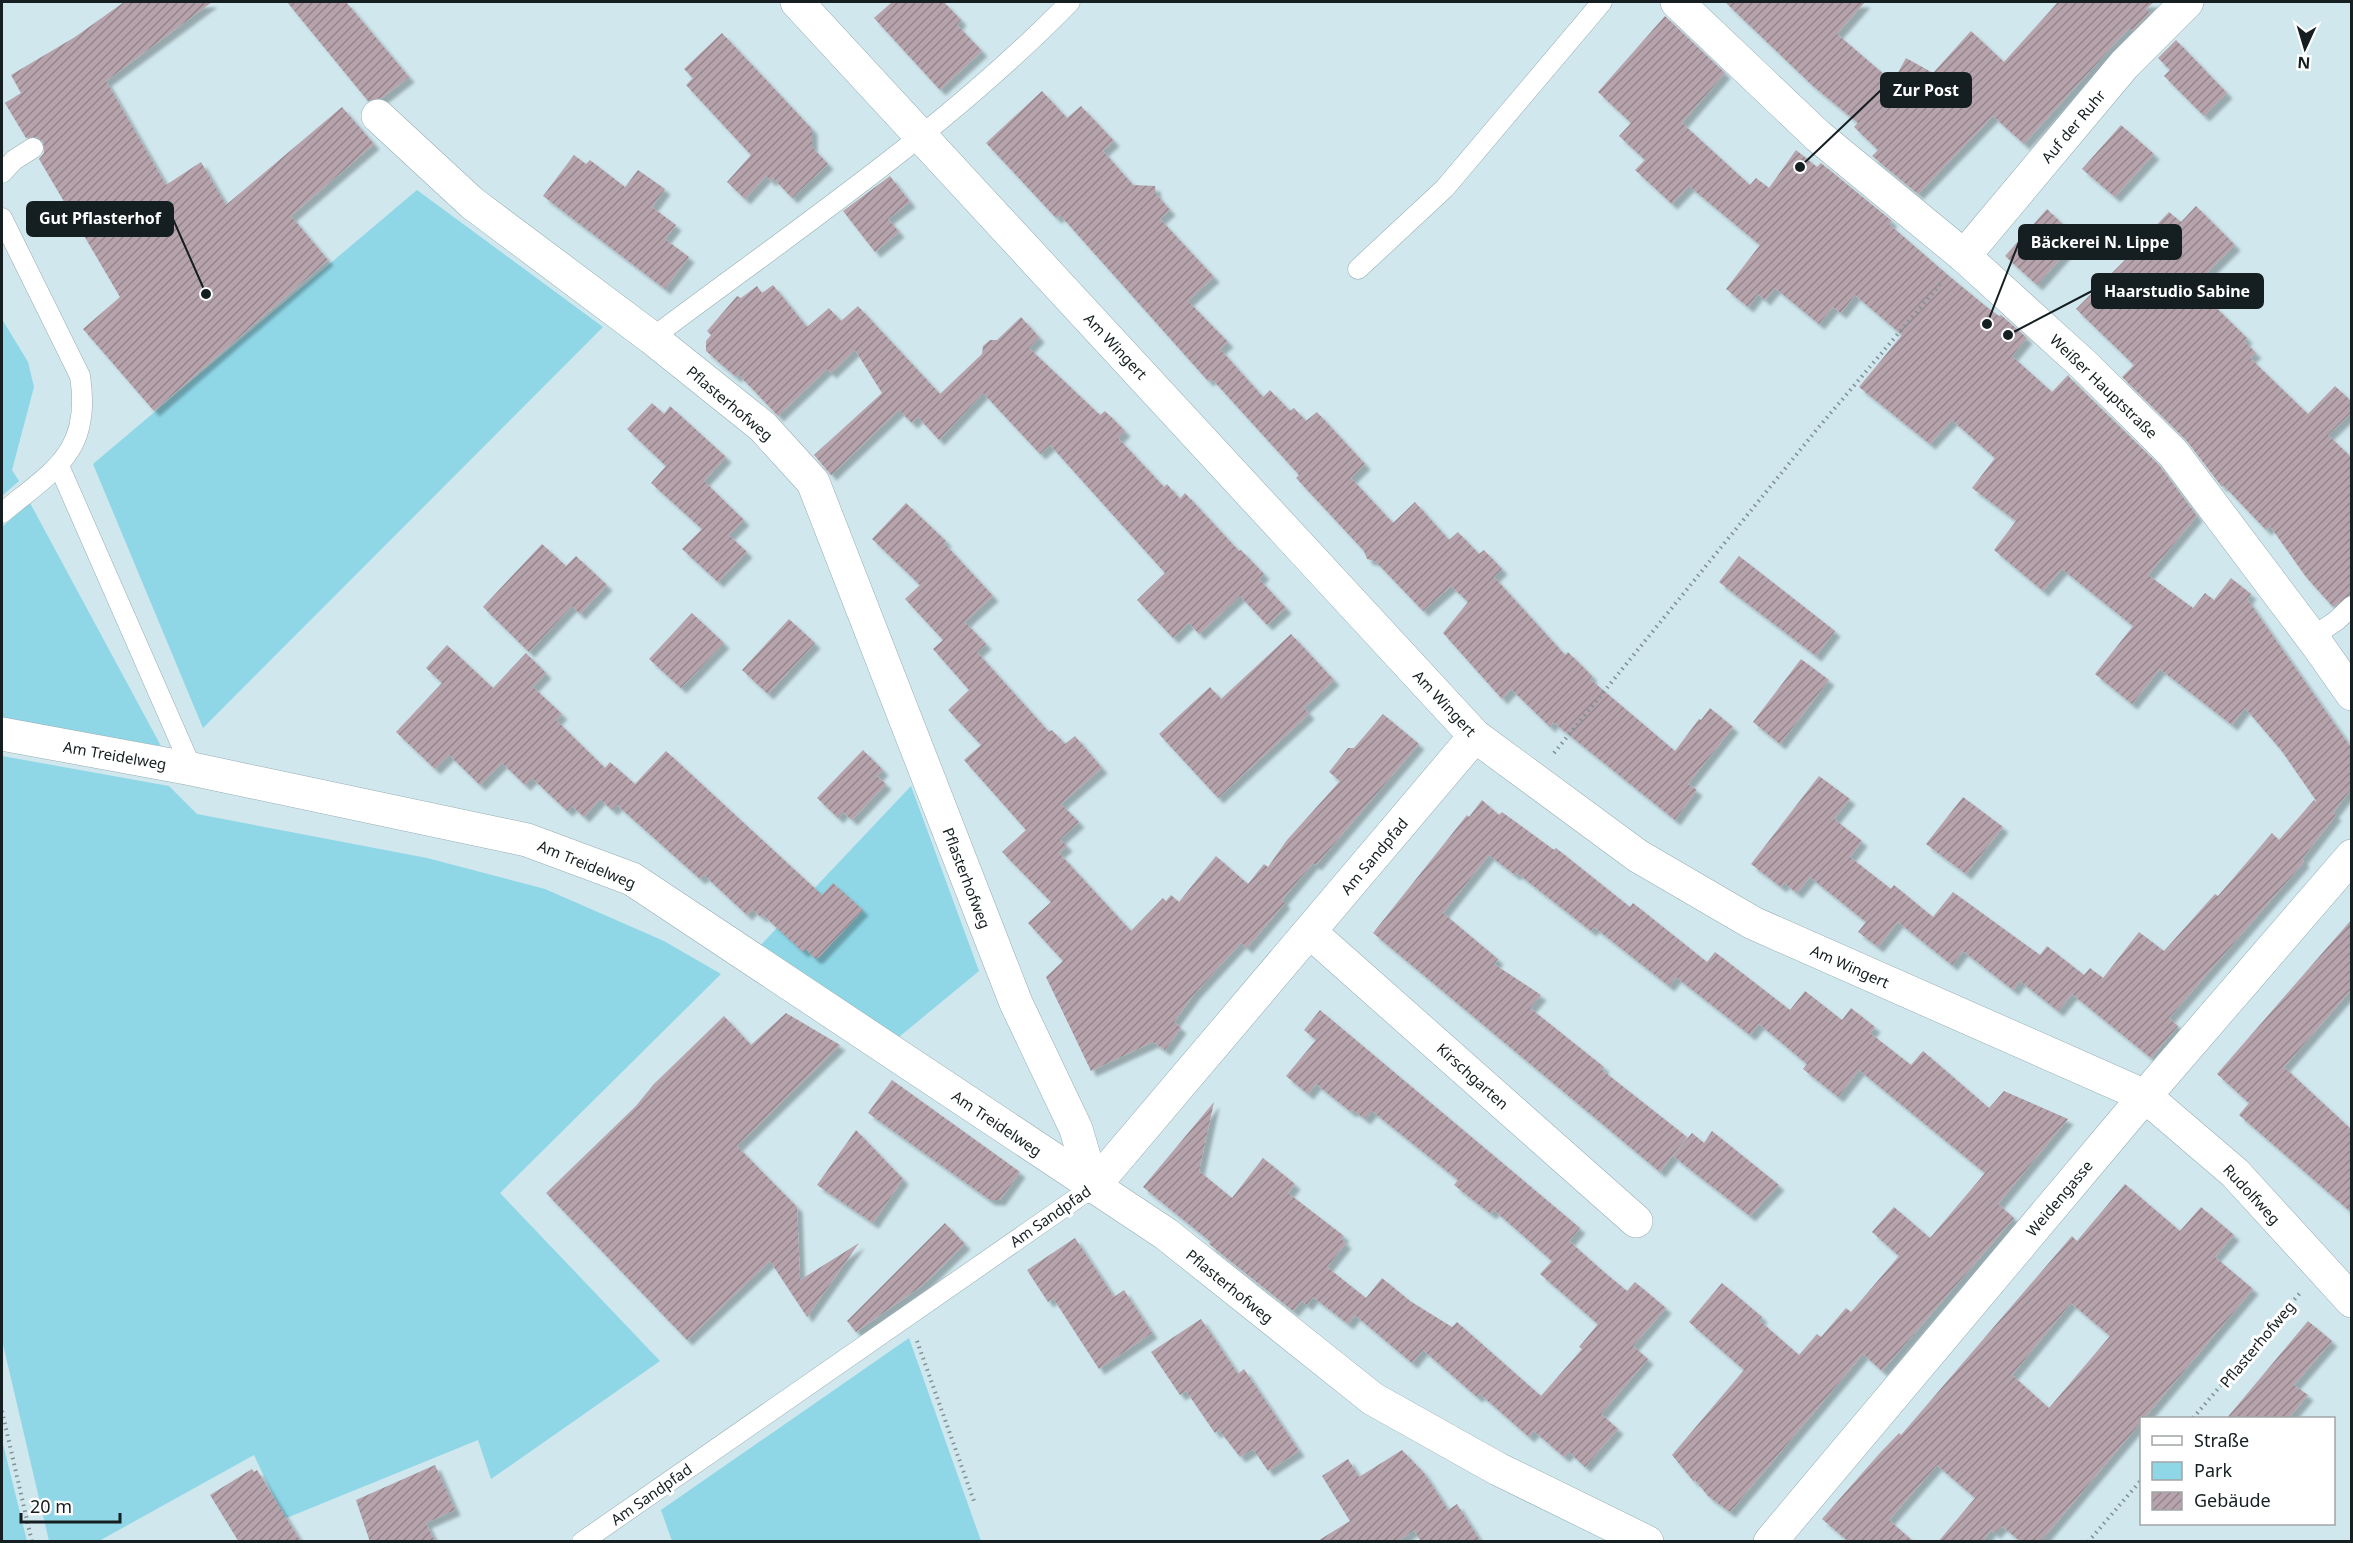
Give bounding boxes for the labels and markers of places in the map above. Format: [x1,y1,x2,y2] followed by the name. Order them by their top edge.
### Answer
[1881,73,1971,107] callout: Zur Post
[27,202,173,236] callout: Gut Pflasterhof
[2019,225,2181,259] callout: Bäckerei N. Lippe
[2092,274,2263,308] callout: Haarstudio Sabine

